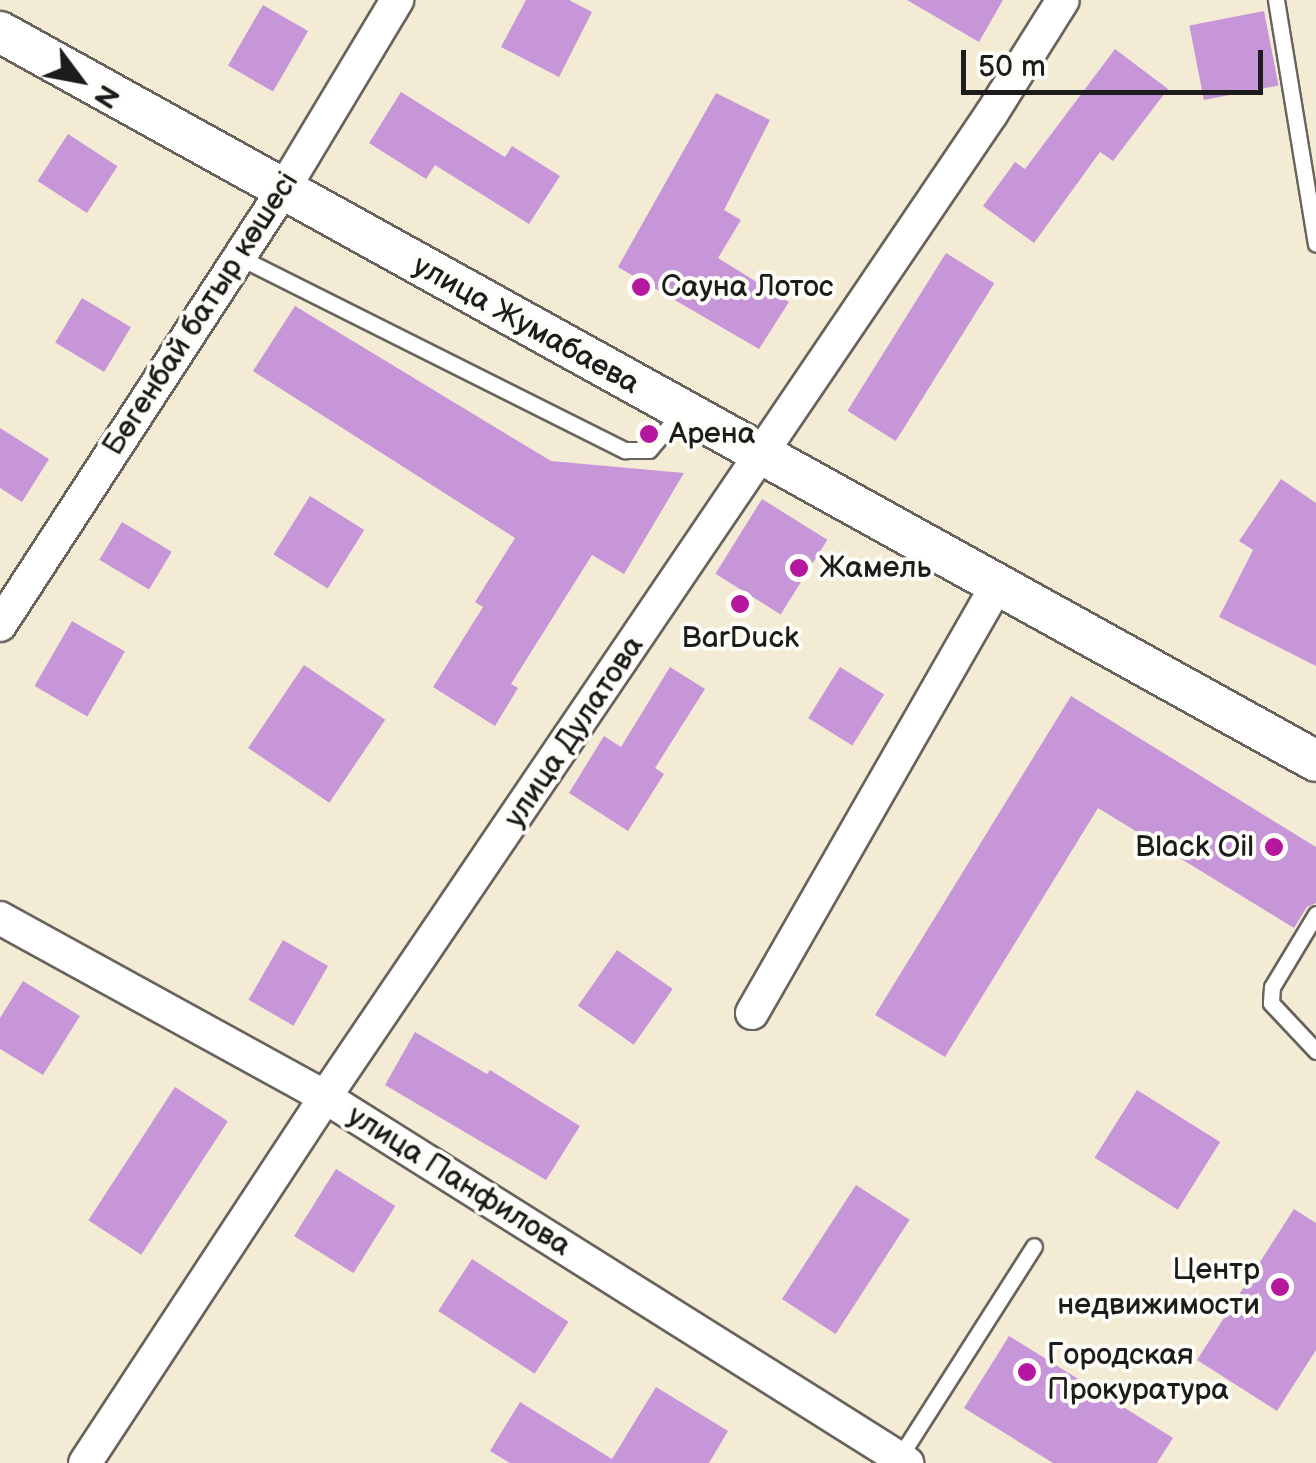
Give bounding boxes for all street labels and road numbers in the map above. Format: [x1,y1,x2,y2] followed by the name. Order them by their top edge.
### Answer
[96,165,306,463] street label: Бөгенбай батыр көшесі
[407,248,645,402] street label: улица Жумабаева
[497,629,651,835] street label: улица Дулатова
[341,1098,577,1264] street label: улица Панфилова

